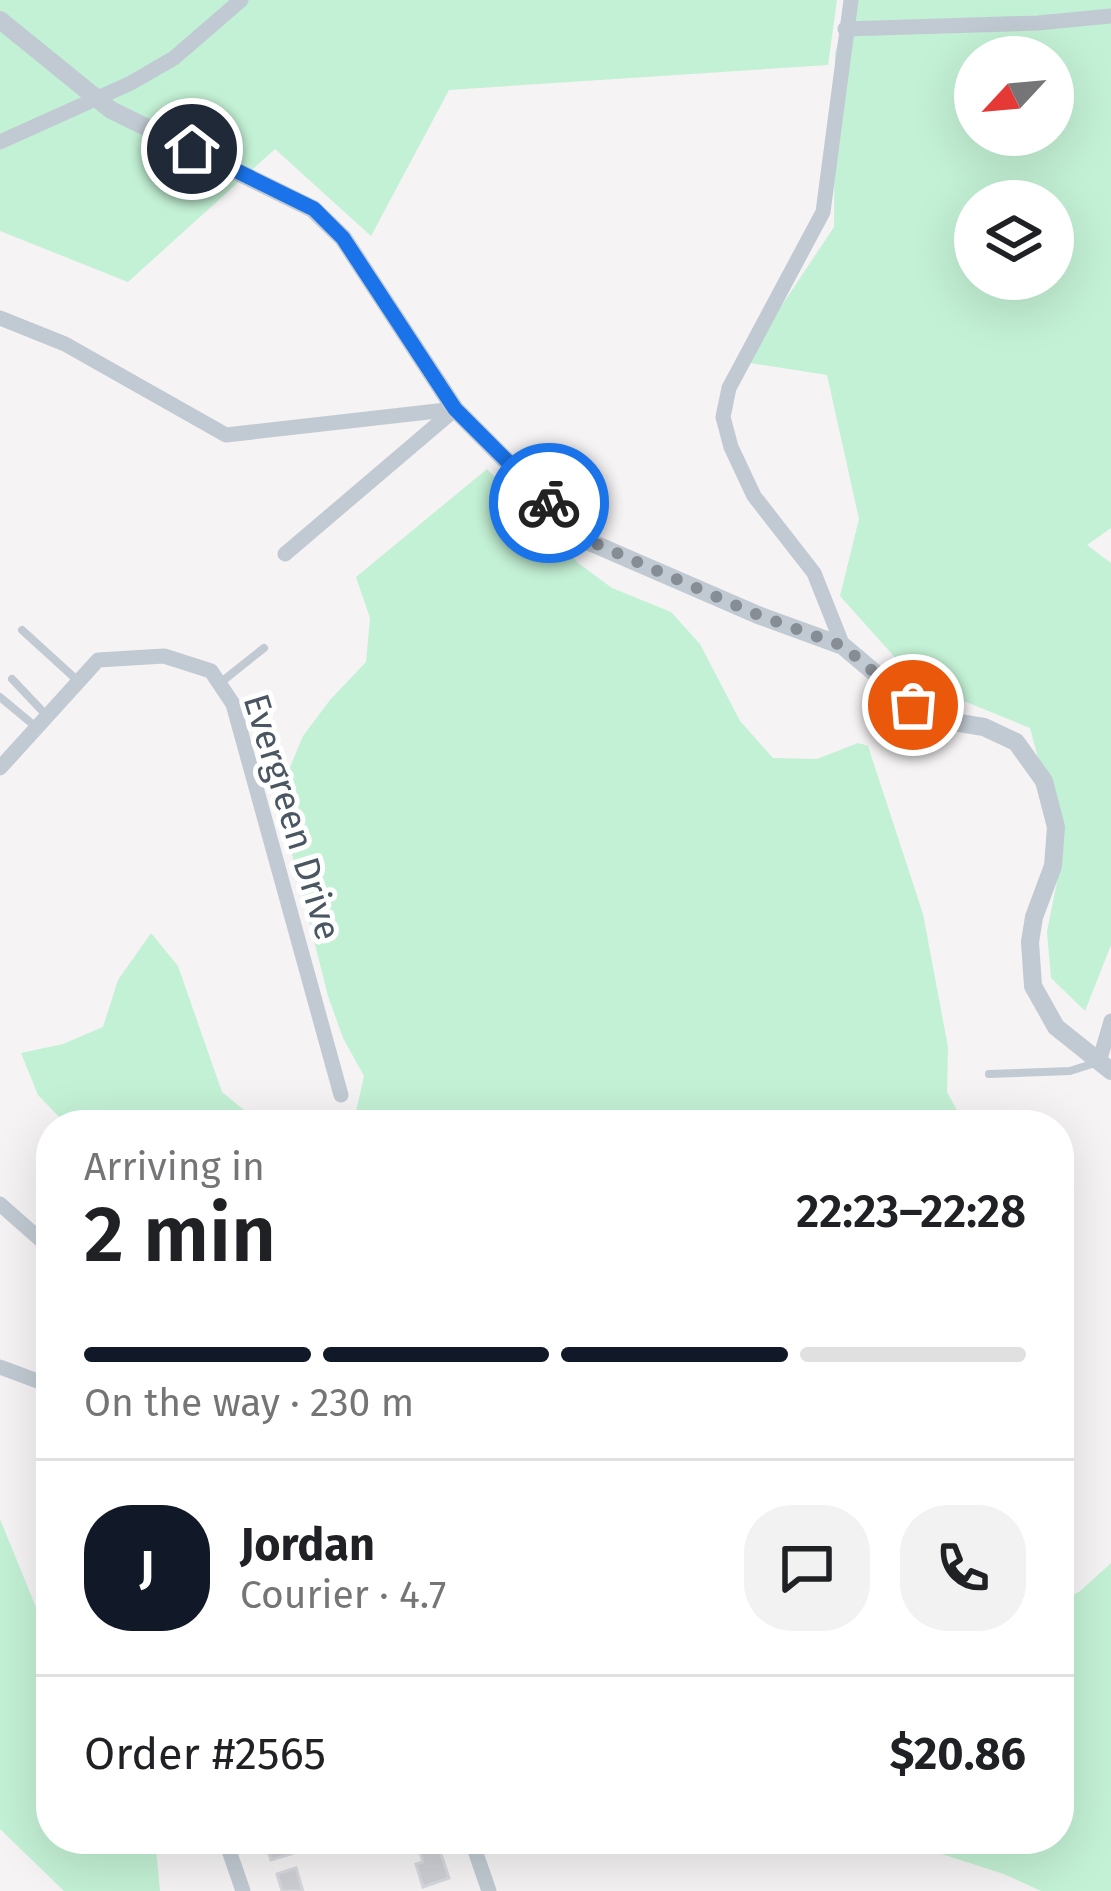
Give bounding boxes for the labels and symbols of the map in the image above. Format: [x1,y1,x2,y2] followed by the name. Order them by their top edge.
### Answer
[954,36,1074,156] north arrow
[141,98,243,200] pin
[489,443,609,563] courier
[862,654,964,756] pin
[234,689,350,945] street label: Evergreen Drive

